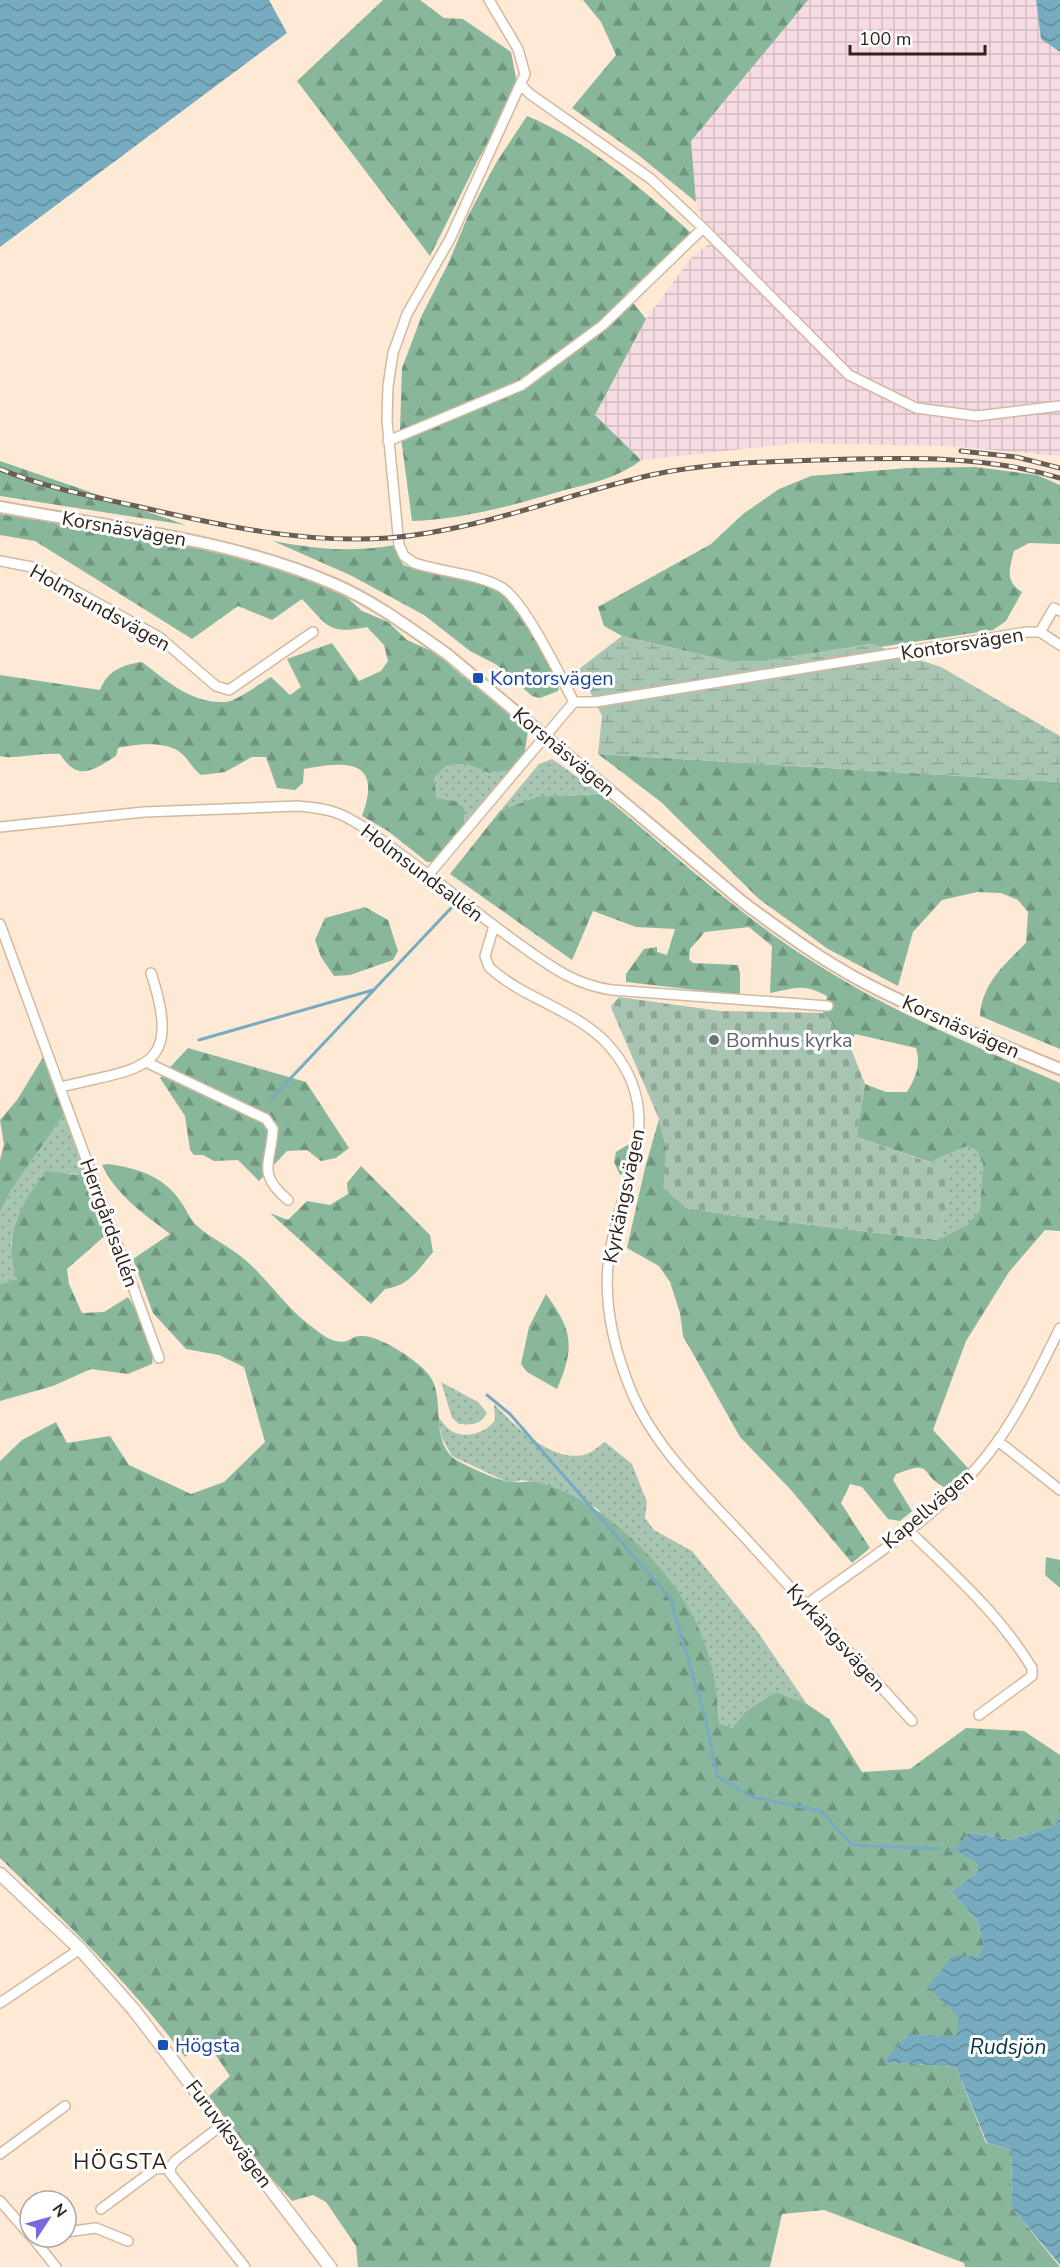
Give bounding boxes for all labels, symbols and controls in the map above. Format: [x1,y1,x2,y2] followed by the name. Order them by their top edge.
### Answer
[850,18,985,56] scale bar
[859,27,911,51] text: 100 m
[60,505,188,553] street label: Korsnäsvägen
[25,558,175,658] street label: Holmsundsvägen
[899,621,1025,667] street label: Kontorsvägen
[490,665,614,692] place label: Kontorsvägen
[471,671,485,685] marker: Kontorsvägen
[507,701,621,803] street label: Korsnäsvägen
[355,818,489,928] street label: Holmsundsallén
[898,989,1024,1065] street label: Korsnäsvägen
[726,1027,853,1054] place label: Bomhus kyrka
[707,1033,721,1047] marker: Bomhus kyrka
[597,1126,651,1266] street label: Kyrkängsvägen
[73,1155,145,1291] street label: Herrgårdsallén
[877,1463,979,1555] street label: Kapellvägen
[780,1578,892,1698] street label: Kyrkängsvägen
[175,2032,240,2059] place label: Högsta
[970,2033,1046,2061] water label: Rudsjön
[156,2038,170,2052] marker: Högsta
[179,2074,279,2194] street label: Furuviksvägen
[73,2148,169,2176] district label: HÖGSTA
[18,2189,78,2249] north arrow
[47,2199,72,2222] text: N

